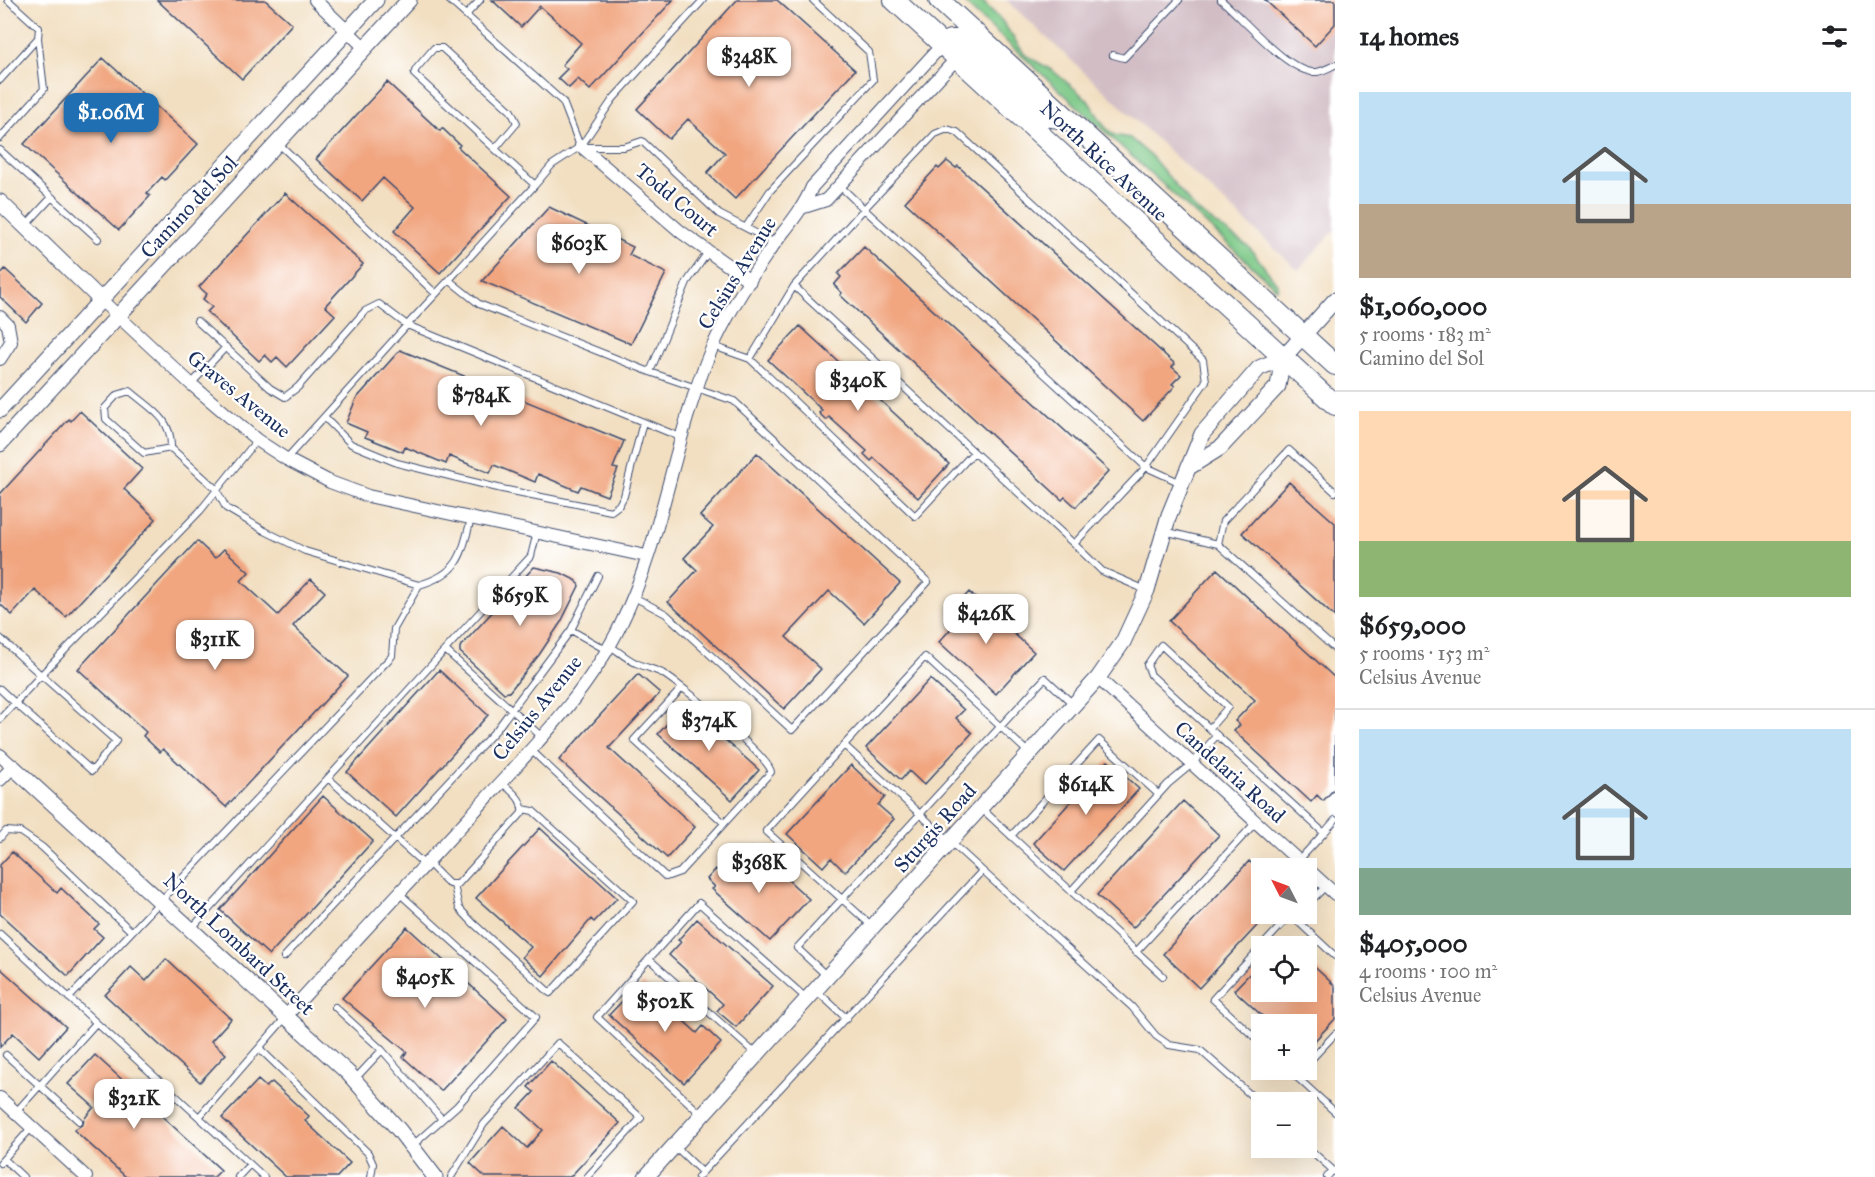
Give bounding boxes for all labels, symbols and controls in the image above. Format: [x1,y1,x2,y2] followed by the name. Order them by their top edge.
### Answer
[1359,20,1459,52] text: 14 homes
[1818,20,1851,53] icon: filters
[707,37,791,88] pin: $348K
[721,44,777,68] text: $348K
[62,93,160,144] pin: $1.06M
[1035,95,1173,227] street label: North Rice Avenue
[78,100,144,124] text: $1.06M
[1551,131,1659,239] icon: home
[135,150,243,264] street label: Camino del Sol
[630,158,724,243] street label: Todd Court
[692,211,782,334] street label: Celsius Avenue
[537,224,621,275] pin: $603K
[551,231,607,255] text: $603K
[1359,290,1487,322] text: $1,060,000
[1359,322,1491,346] text: 5 rooms · 183 m²
[182,344,296,444] street label: Graves Avenue
[1359,346,1484,370] text: Camino del Sol
[816,361,900,412] pin: $340K
[830,368,886,392] text: $340K
[439,376,523,427] pin: $784K
[452,383,510,407] text: $784K
[1551,450,1659,558] icon: home
[478,576,562,627] pin: $659K
[492,583,548,607] text: $659K
[944,594,1028,645] pin: $426K
[957,601,1015,625] text: $426K
[1359,609,1466,641] text: $659,000
[173,620,257,671] pin: $311K
[190,627,240,651] text: $311K
[1359,641,1489,665] text: 5 rooms · 153 m²
[486,650,588,766] street label: Celsius Avenue
[1359,665,1481,689] text: Celsius Avenue
[667,701,751,752] pin: $374K
[681,708,737,732] text: $374K
[1169,715,1291,829] street label: Candelaria Road
[1044,765,1128,816] pin: $614K
[1551,768,1659,876] icon: home
[1058,772,1114,796] text: $614K
[888,778,982,878] street label: Sturgis Road
[717,843,801,894] pin: $368K
[731,850,787,874] text: $368K
[1251,858,1317,924] north arrow
[1251,858,1317,1158] map controls
[158,867,320,1021] street label: North Lombard Street
[1359,927,1468,959] text: $405,000
[1251,936,1317,1002] button: locate
[383,958,467,1009] pin: $405K
[1359,959,1497,983] text: 4 rooms · 100 m²
[396,965,454,989] text: $405K
[623,982,707,1033] pin: $502K
[1359,983,1481,1007] text: Celsius Avenue
[637,989,694,1013] text: $502K
[1251,1014,1317,1080] button: +
[92,1079,176,1130] pin: $321K
[108,1086,160,1110] text: $321K
[1251,1092,1317,1158] button: −

